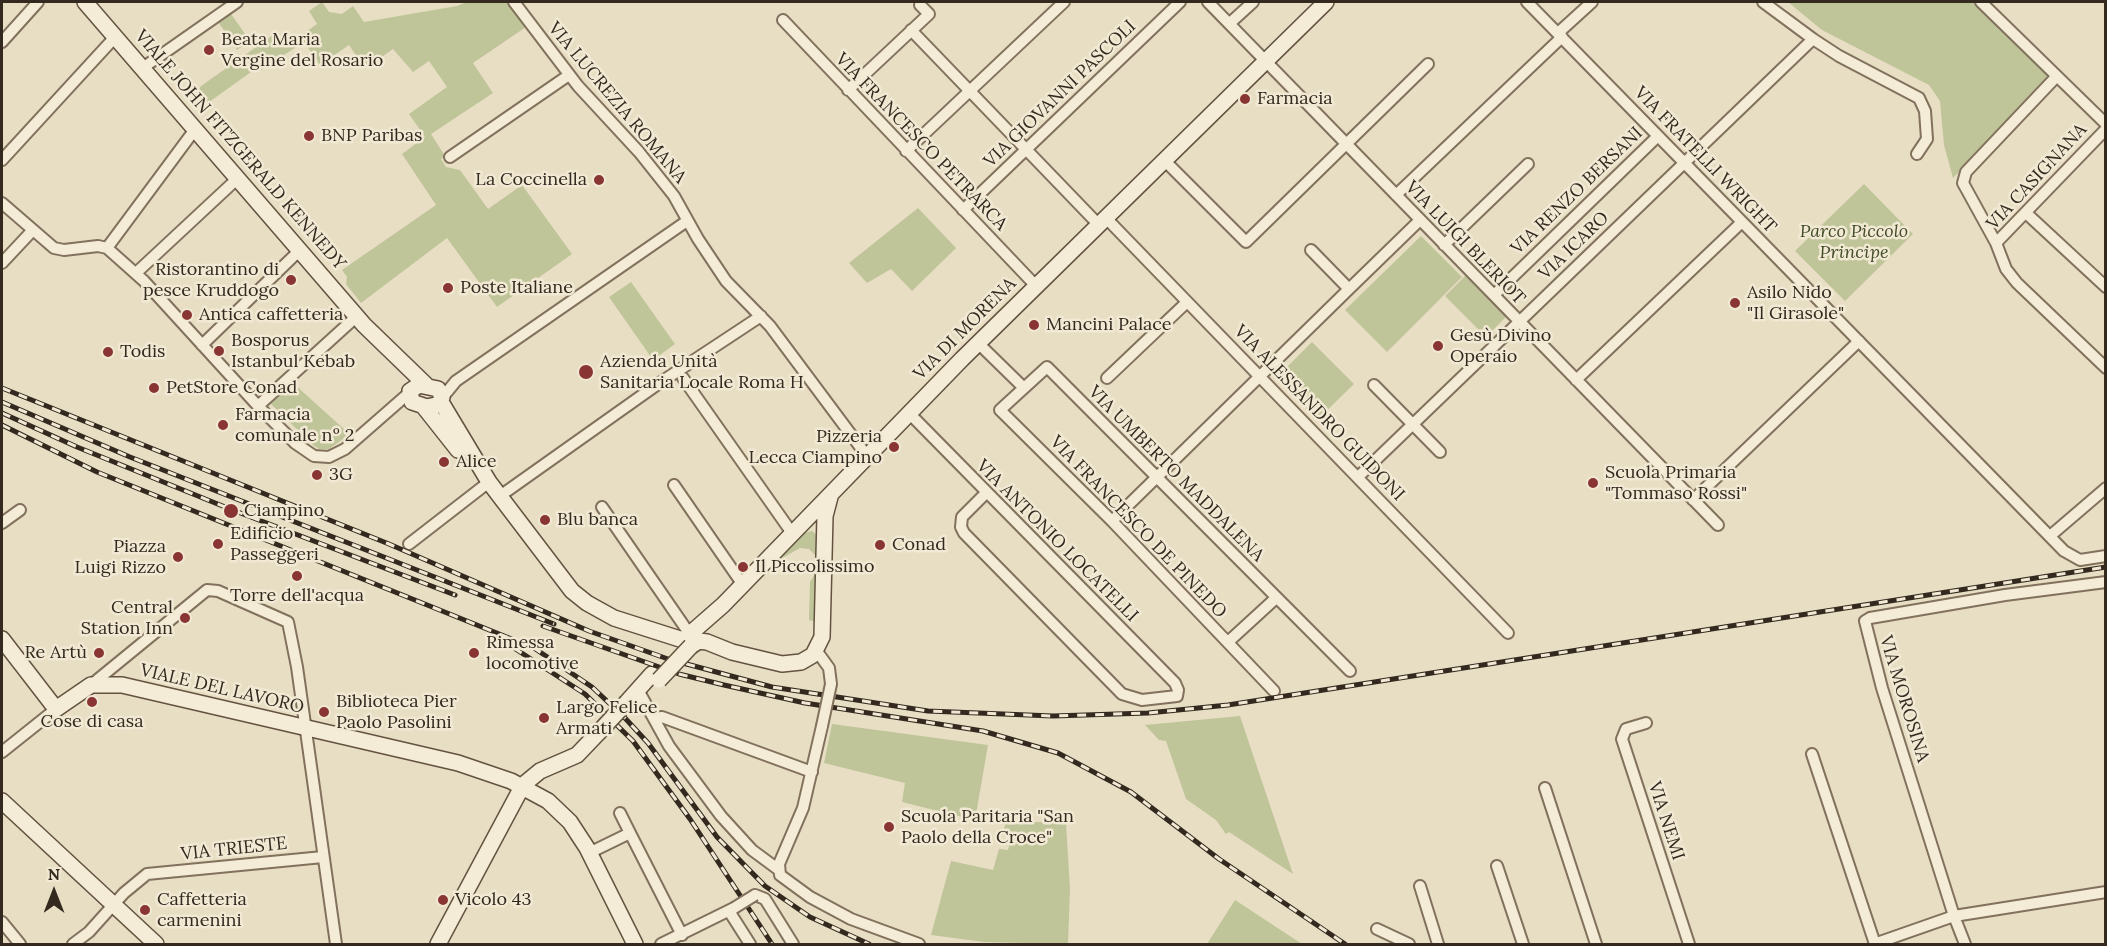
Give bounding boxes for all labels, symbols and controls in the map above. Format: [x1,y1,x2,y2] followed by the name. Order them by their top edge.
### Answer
[980,16,1140,172] street label: VIA GIOVANNI PASCOLI
[543,18,691,188] street label: VIA LUCREZIA ROMANA
[130,26,350,274] street label: VIALE JOHN FITZGERALD KENNEDY
[221,29,383,72] place label: Beata Maria Vergine del Rosario
[202,43,216,57] marker: Beata Maria Vergine del Rosario
[830,49,1012,235] street label: VIA FRANCESCO PETRARCA
[1629,82,1781,238] street label: VIA FRATELLI WRIGHT
[1257,88,1333,110] place label: Farmacia
[1238,92,1252,106] marker: Farmacia
[1982,119,2092,235] street label: VIA CASIGNANA
[1507,123,1647,259] street label: VIA RENZO BERSANI
[321,125,422,147] place label: BNP Paribas
[302,129,316,143] marker: BNP Paribas
[475,169,587,191] place label: La Coccinella
[592,173,606,187] marker: La Coccinella
[1401,177,1529,309] street label: VIA LUIGI BLERIOT
[1535,207,1613,285] street label: VIA ICARO
[1800,221,1908,264] park label: Parco Piccolo Principe
[143,259,279,302] place label: Ristorantino di pesce Kruddogo
[284,273,298,287] marker: Ristorantino di pesce Kruddogo
[909,273,1021,385] street label: VIA DI MORENA
[460,277,573,299] place label: Poste Italiane
[441,281,455,295] marker: Poste Italiane
[1747,282,1844,324] place label: Asilo Nido "Il Girasole"
[1728,296,1742,310] marker: Asilo Nido "Il Girasole"
[199,304,343,326] place label: Antica caffetteria
[180,308,194,322] marker: Antica caffetteria
[1046,314,1172,336] place label: Mancini Palace
[1027,318,1041,332] marker: Mancini Palace
[1229,321,1409,505] street label: VIA ALESSANDRO GUIDONI
[1450,325,1551,368] place label: Gesù Divino Operaio
[231,330,355,372] place label: Bosporus Istanbul Kebab
[1431,339,1445,353] marker: Gesù Divino Operaio
[120,341,165,363] place label: Todis
[212,344,226,358] marker: Bosporus Istanbul Kebab
[101,345,115,359] marker: Todis
[600,351,804,394] place label: Azienda Unità Sanitaria Locale Roma H
[577,363,595,381] marker: Azienda Unità Sanitaria Locale Roma H
[166,377,297,399] place label: PetStore Conad
[147,381,161,395] marker: PetStore Conad
[1084,382,1268,566] street label: VIA UMBERTO MADDALENA
[235,404,354,446] place label: Farmacia comunale nº 2
[216,418,230,432] marker: Farmacia comunale nº 2
[749,426,882,468] place label: Pizzeria Lecca Ciampino
[1045,431,1231,623] street label: VIA FRANCESCO DE PINEDO
[887,440,901,454] marker: Pizzeria Lecca Ciampino
[456,451,496,473] place label: Alice
[437,455,451,469] marker: Alice
[972,456,1142,626] street label: VIA ANTONIO LOCATELLI
[1605,462,1747,504] place label: Scuola Primaria "Tommaso Rossi"
[329,464,353,486] place label: 3G
[310,468,324,482] marker: 3G
[1586,476,1600,490] marker: Scuola Primaria "Tommaso Rossi"
[244,500,324,522] place label: Ciampino
[222,502,240,520] marker: Ciampino
[557,509,638,531] place label: Blu banca
[538,513,552,527] marker: Blu banca
[230,523,319,566] place label: Edificio Passeggeri
[892,534,946,556] place label: Conad
[75,536,166,578] place label: Piazza Luigi Rizzo
[211,537,225,551] marker: Edificio Passeggeri
[873,538,887,552] marker: Conad
[171,550,185,564] marker: Piazza Luigi Rizzo
[755,556,874,578] place label: Il Piccolissimo
[736,560,750,574] marker: Il Piccolissimo
[290,569,304,583] marker: Torre dell'acqua
[230,585,364,607] place label: Torre dell'acqua
[81,597,173,640] place label: Central Station Inn
[178,611,192,625] marker: Central Station Inn
[486,632,579,674] place label: Rimessa locomotive
[1874,633,1934,765] street label: VIA MOROSINA
[24,642,87,664] place label: Re Artù
[92,646,106,660] marker: Re Artù
[467,646,481,660] marker: Rimessa locomotive
[138,660,306,718] street label: VIALE DEL LAVORO
[336,691,457,734] place label: Biblioteca Pier Paolo Pasolini
[85,695,99,709] marker: Cose di casa
[556,697,657,740] place label: Largo Felice Armati
[317,705,331,719] marker: Biblioteca Pier Paolo Pasolini
[41,711,143,733] place label: Cose di casa
[537,711,551,725] marker: Largo Felice Armati
[1643,779,1689,863] street label: VIA NEMI
[901,806,1074,848] place label: Scuola Paritaria "San Paolo della Croce"
[882,820,896,834] marker: Scuola Paritaria "San Paolo della Croce"
[180,833,288,865] street label: VIA TRIESTE
[24,862,84,922] north arrow
[48,864,60,884] text: N
[157,889,247,932] place label: Caffetteria carmenini
[455,889,531,911] place label: Vicolo 43
[436,893,450,907] marker: Vicolo 43
[138,903,152,917] marker: Caffetteria carmenini

